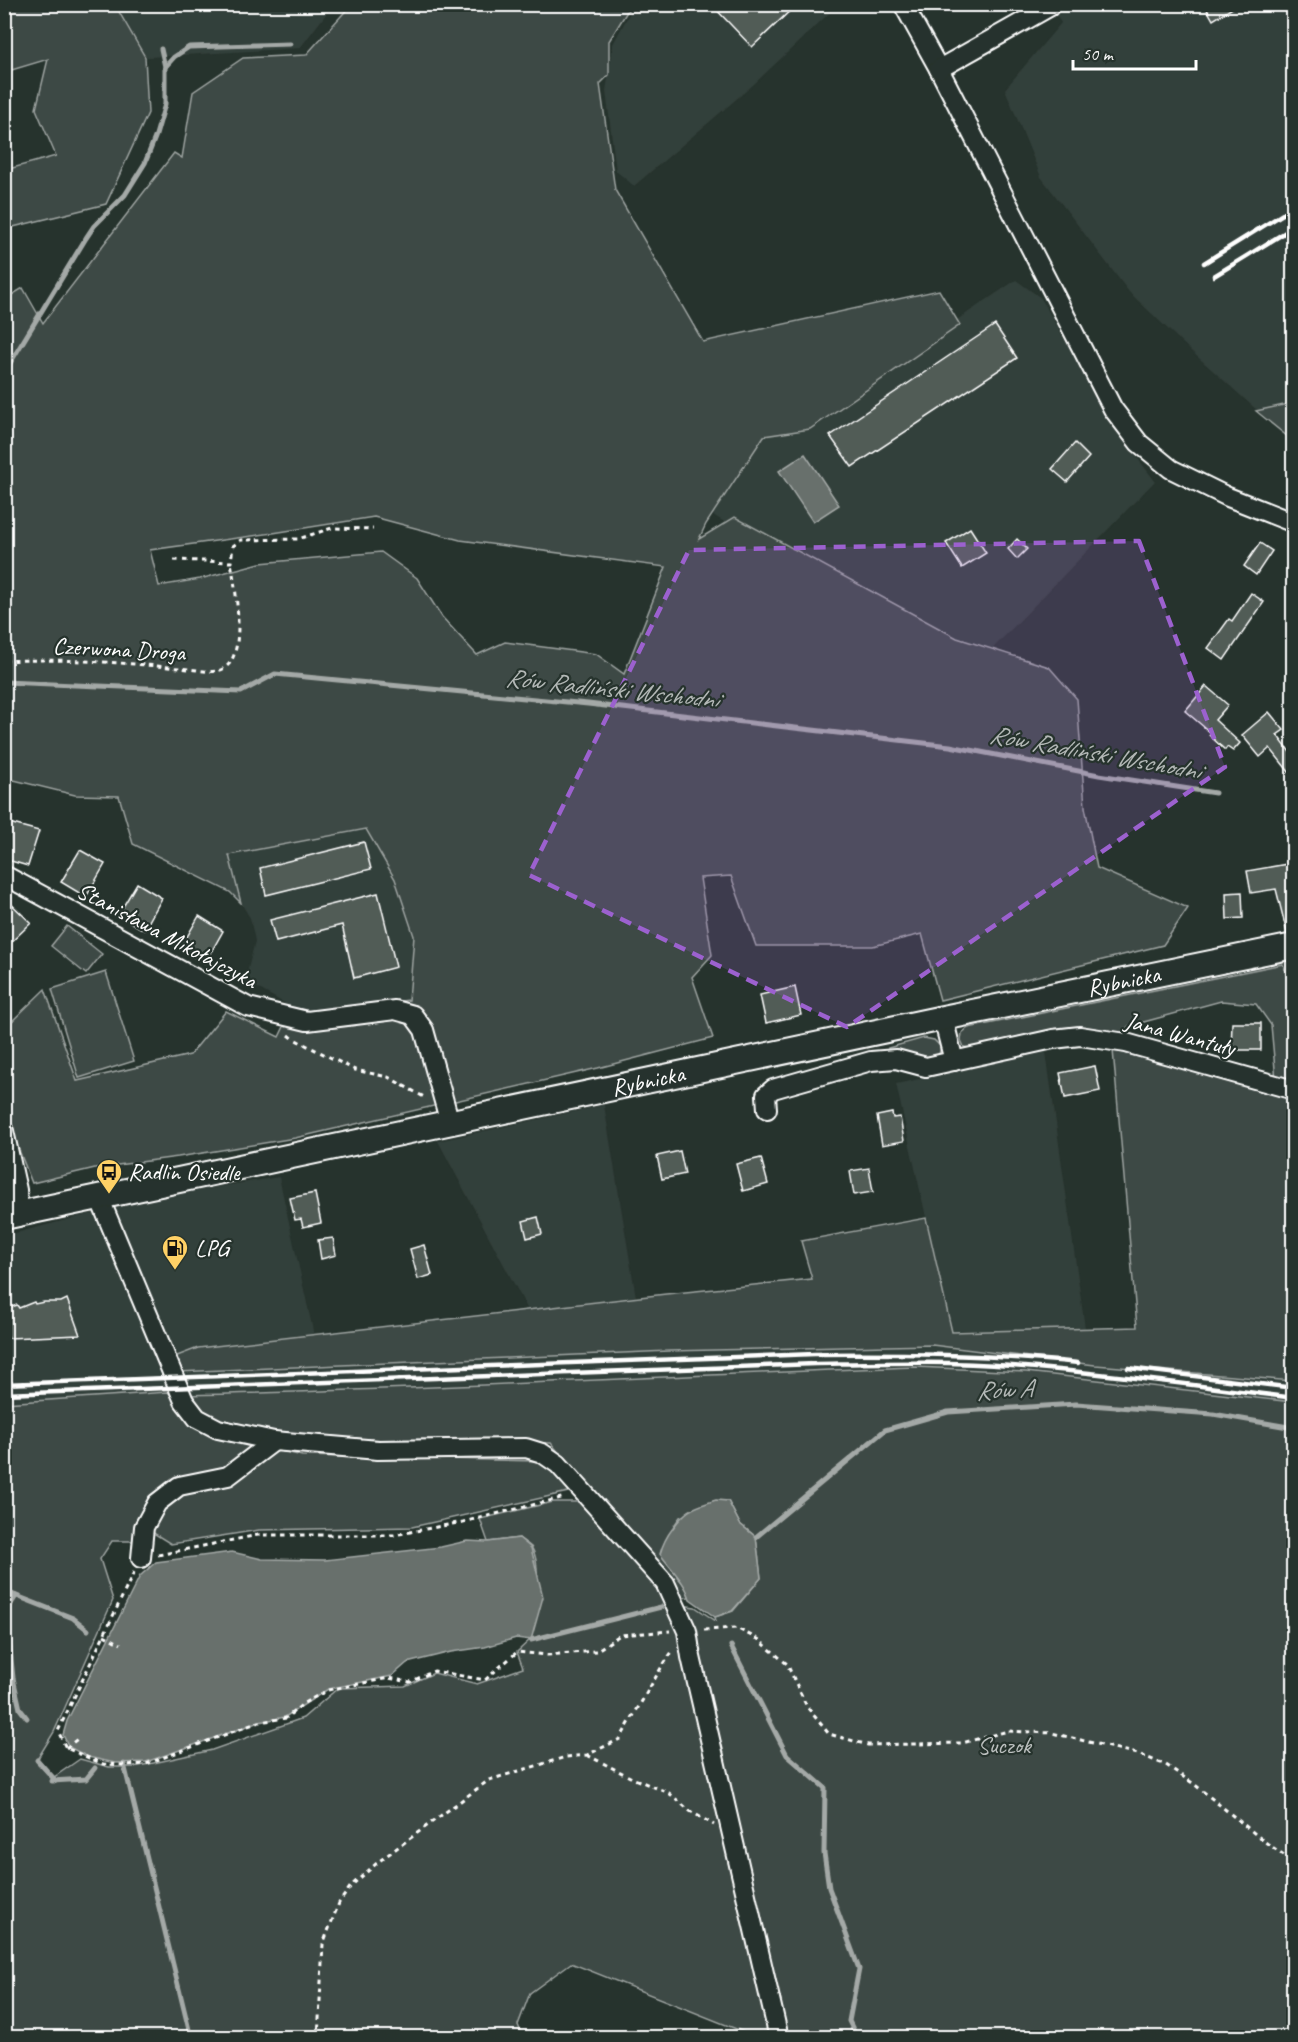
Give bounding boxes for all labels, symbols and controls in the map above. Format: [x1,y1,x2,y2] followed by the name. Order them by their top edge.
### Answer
[1073,33,1196,71] scale bar
[1082,43,1115,65] text: 50 m
[52,631,187,668] street label: Czerwona Droga
[504,661,726,717] water label: Rów Radliński Wschodni
[987,718,1209,788] water label: Rów Radliński Wschodni
[72,875,263,996] street label: Stanisława Mikołajczyka
[1084,959,1164,1003] street label: Rybnicka
[1121,1005,1240,1063] street label: Jana Wantuły
[608,1058,688,1103] street label: Rybnicka
[94,1157,124,1195] bus stop icon: Radlin Osiedle
[128,1157,242,1187] place label: Radlin Osiedle
[160,1233,190,1271] fuel station icon: LPG
[195,1233,232,1263] place label: LPG
[975,1371,1038,1407] water label: Rów A
[977,1730,1033,1760] park label: Suczok

